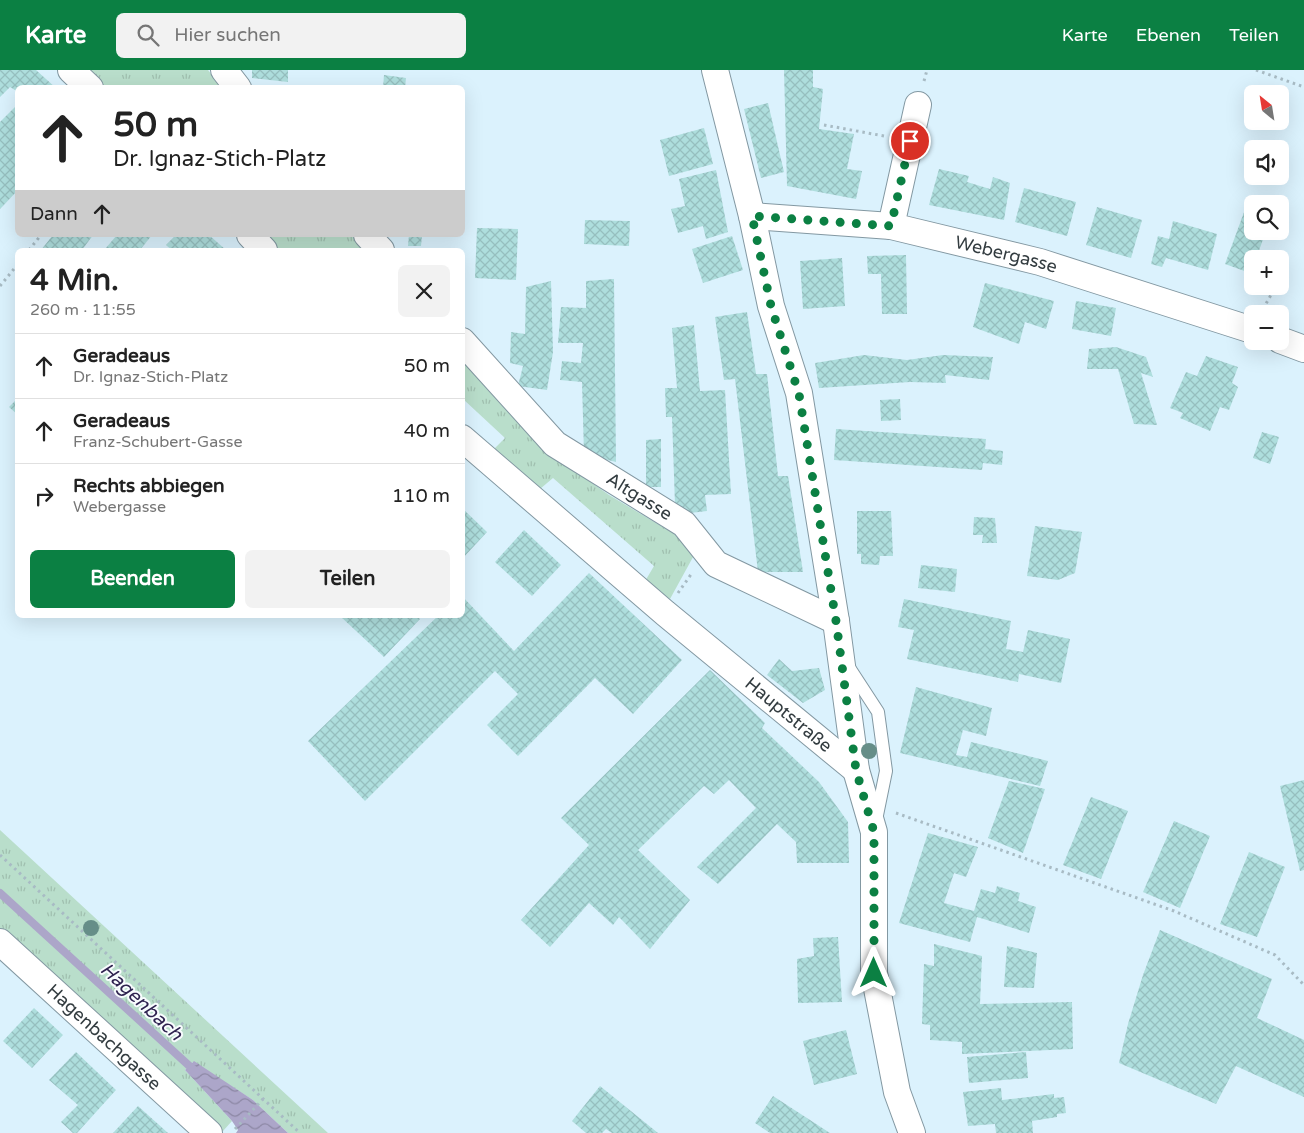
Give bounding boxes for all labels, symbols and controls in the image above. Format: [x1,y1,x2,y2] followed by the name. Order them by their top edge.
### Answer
[116,13,466,58] search box
[25,21,86,50] text: Karte
[134,21,162,49] icon: search
[174,24,281,46] text: Hier suchen
[1062,24,1108,46] text: Karte
[1136,24,1201,46] text: Ebenen
[1229,24,1279,46] text: Teilen
[1244,85,1289,130] north arrow
[1244,85,1289,350] map controls
[113,104,198,146] text: 50 m
[30,105,95,170] icon: ahead
[889,120,931,162] pin
[896,127,924,155] icon: arrive
[1244,140,1289,185] button: sound
[113,146,326,172] text: Dr. Ignaz-Stich-Platz
[1244,195,1289,240] button: search
[88,200,116,228] icon: ahead
[30,203,78,225] text: Dann
[953,231,1060,278] street label: Webergasse
[1244,250,1289,295] button: +
[30,262,119,299] text: 4 Min.
[398,265,450,317] button: close
[30,300,136,320] text: 260 m · 11:55
[1244,305,1289,350] button: −
[73,345,170,367] text: Geradeaus
[30,352,58,380] icon: ahead
[404,355,450,377] text: 50 m
[73,367,228,387] text: Dr. Ignaz-Stich-Platz
[73,410,170,432] text: Geradeaus
[30,417,58,445] icon: ahead
[404,420,450,442] text: 40 m
[73,432,243,452] text: Franz-Schubert-Gasse
[602,468,676,525] street label: Altgasse
[73,475,225,497] text: Rechts abbiegen
[30,482,58,510] icon: right
[392,485,450,507] text: 110 m
[73,497,166,517] text: Webergasse
[30,550,235,608] button: Beenden
[245,550,450,608] button: Teilen
[740,672,837,757] street label: Hauptstraße
[847,946,899,998] position arrow
[96,958,187,1045] water label: Hagenbach
[42,979,166,1095] street label: Hagenbachgasse

